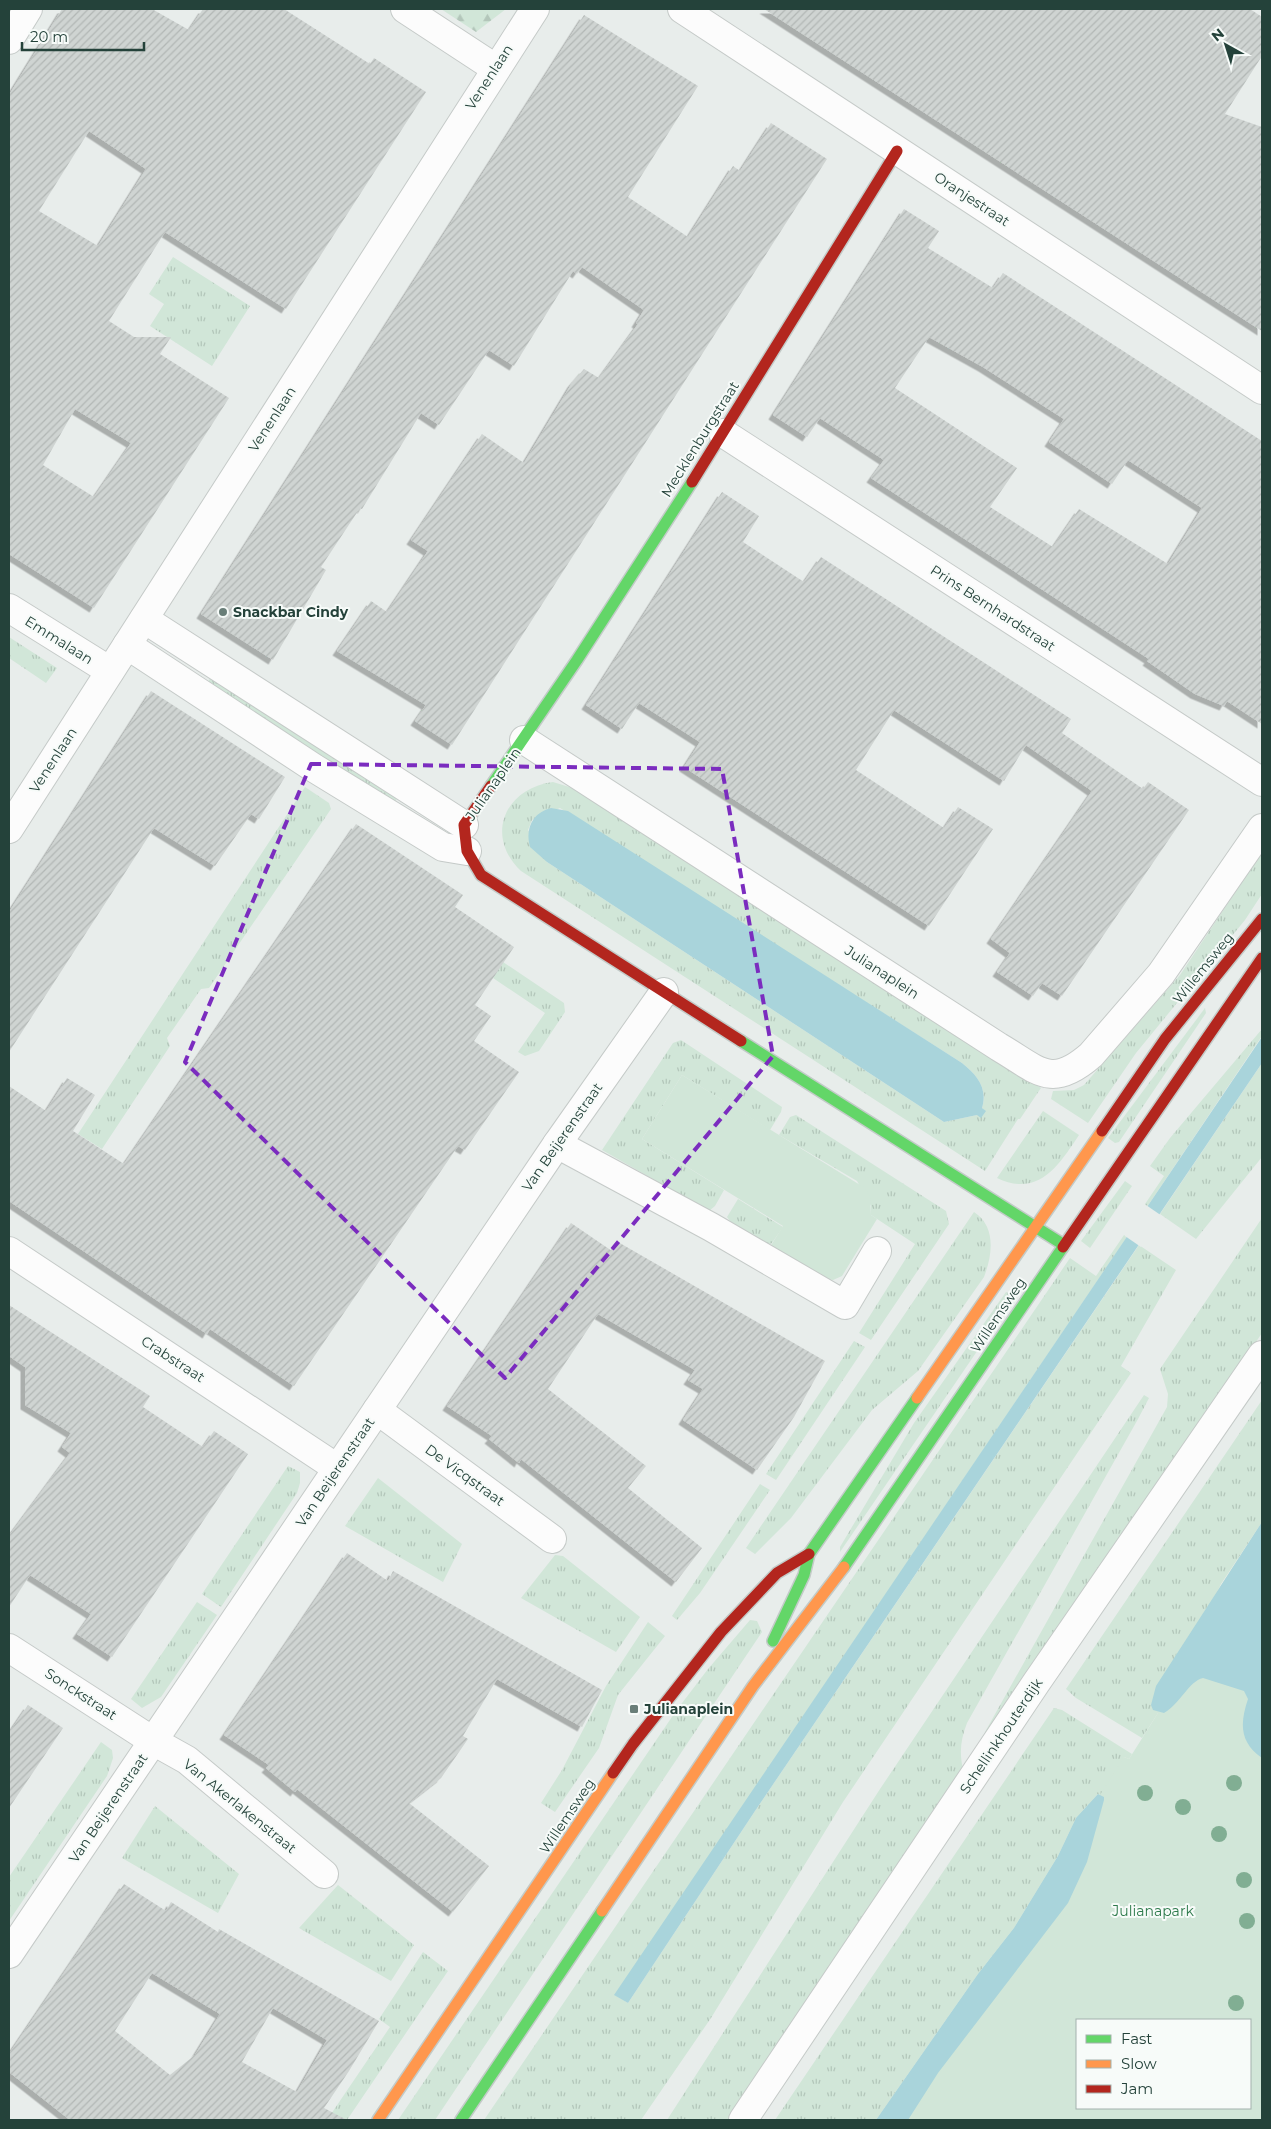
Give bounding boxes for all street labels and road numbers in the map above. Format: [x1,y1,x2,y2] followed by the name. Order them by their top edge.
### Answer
[461,41,517,113] street label: Venenlaan
[931,168,1013,230] street label: Oranjestraat
[657,377,743,500] street label: Mecklenburgstraat
[244,383,300,455] street label: Venenlaan
[927,561,1059,655] street label: Prins Bernhardstraat
[22,612,96,668] street label: Emmalaan
[25,724,81,796] street label: Venenlaan
[461,744,525,825] street label: Julianaplein
[1169,929,1237,1007] street label: Willemsweg
[841,941,922,1003] street label: Julianaplein
[518,1079,606,1195] street label: Van Beijerenstraat
[966,1274,1030,1356] street label: Willemsweg
[138,1332,209,1386] street label: Crabstraat
[292,1413,379,1530] street label: Van Beijerenstraat
[422,1440,509,1510] street label: De Vicqstraat
[41,1664,121,1724] street label: Sonckstraat
[956,1674,1047,1797] street label: Schellinkhouterdijk
[65,1749,152,1866] street label: Van Beijerenstraat
[180,1755,300,1857] street label: Van Akerlakenstraat
[535,1775,599,1857] street label: Willemsweg

